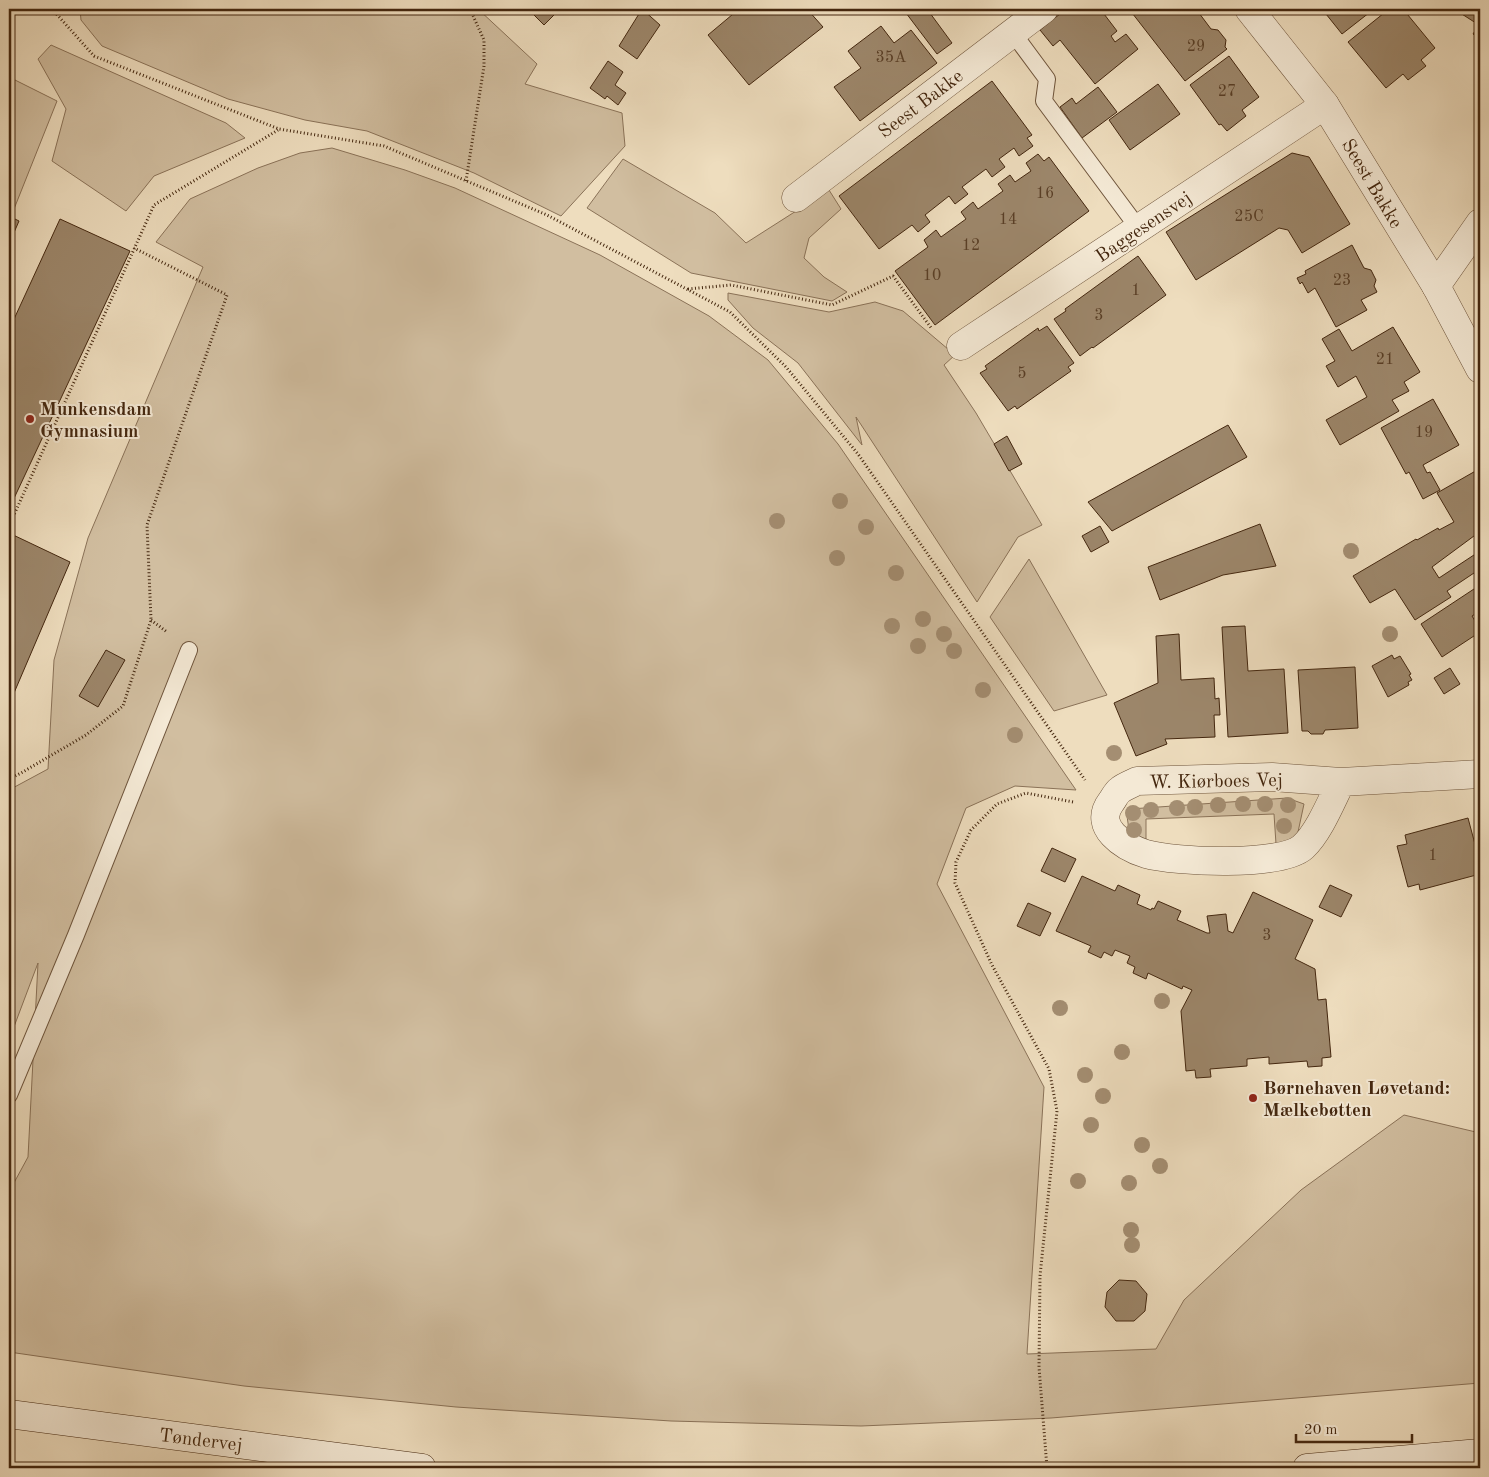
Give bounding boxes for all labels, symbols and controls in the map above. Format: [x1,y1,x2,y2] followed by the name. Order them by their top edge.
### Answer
[1187,39,1205,55] house number: 29
[876,50,906,66] house number: 35A
[876,67,967,143] street label: Seest Bakke
[1218,84,1236,100] house number: 27
[1337,136,1405,232] street label: Seest Bakke
[1036,186,1054,202] house number: 16
[1093,189,1196,267] street label: Baggesensvej
[1234,209,1264,225] house number: 25C
[999,212,1017,228] house number: 14
[962,238,980,254] house number: 12
[923,268,941,284] house number: 10
[1333,273,1351,289] house number: 23
[1131,283,1141,299] house number: 1
[1094,308,1104,324] house number: 3
[1376,352,1394,368] house number: 21
[1017,366,1027,382] house number: 5
[40,401,151,442] place label: Munkensdam Gymnasium
[24,413,36,425] marker: Munkensdam Gymnasium
[1415,425,1433,441] house number: 19
[1149,772,1283,793] street label: W. Kiørboes Vej
[1428,848,1438,864] house number: 1
[1262,928,1272,944] house number: 3
[1263,1080,1450,1121] place label: Børnehaven Løvetand: Mælkebøtten
[1247,1092,1259,1104] marker: Børnehaven Løvetand: Mælkebøtten
[1296,1412,1413,1444] scale bar
[1304,1423,1338,1438] text: 20 m
[158,1427,243,1456] street label: Tøndervej

